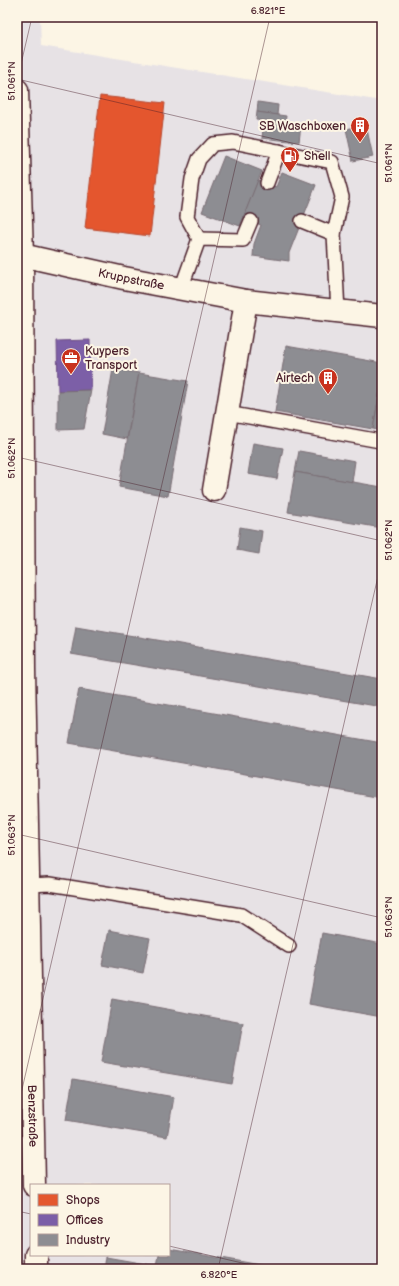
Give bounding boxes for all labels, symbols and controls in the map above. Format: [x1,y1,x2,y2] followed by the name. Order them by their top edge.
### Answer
[251,5,286,17] text: 6.821°E
[6,61,18,101] text: 51.061°N
[349,115,371,143] building icon: SB Waschboxen
[259,119,346,134] place label: SB Waschboxen
[383,143,395,183] text: 51.061°N
[279,145,301,173] fuel station icon: Shell
[304,149,330,164] place label: Shell
[97,265,165,293] street label: Kruppstraße
[85,344,137,373] place label: Kuypers Transport
[60,347,82,375] office icon: Kuypers Transport
[317,367,339,395] building icon: Airtech
[276,371,314,386] place label: Airtech
[6,437,18,479] text: 51.062°N
[383,519,395,561] text: 51.062°N
[6,814,18,856] text: 51.063°N
[383,896,395,938] text: 51.063°N
[24,1085,40,1147] street label: Benzstraße
[30,1184,170,1256] legend
[66,1193,100,1208] text: Shops
[66,1213,103,1228] text: Offices
[66,1233,111,1248] text: Industry
[201,1269,238,1281] text: 6.820°E

